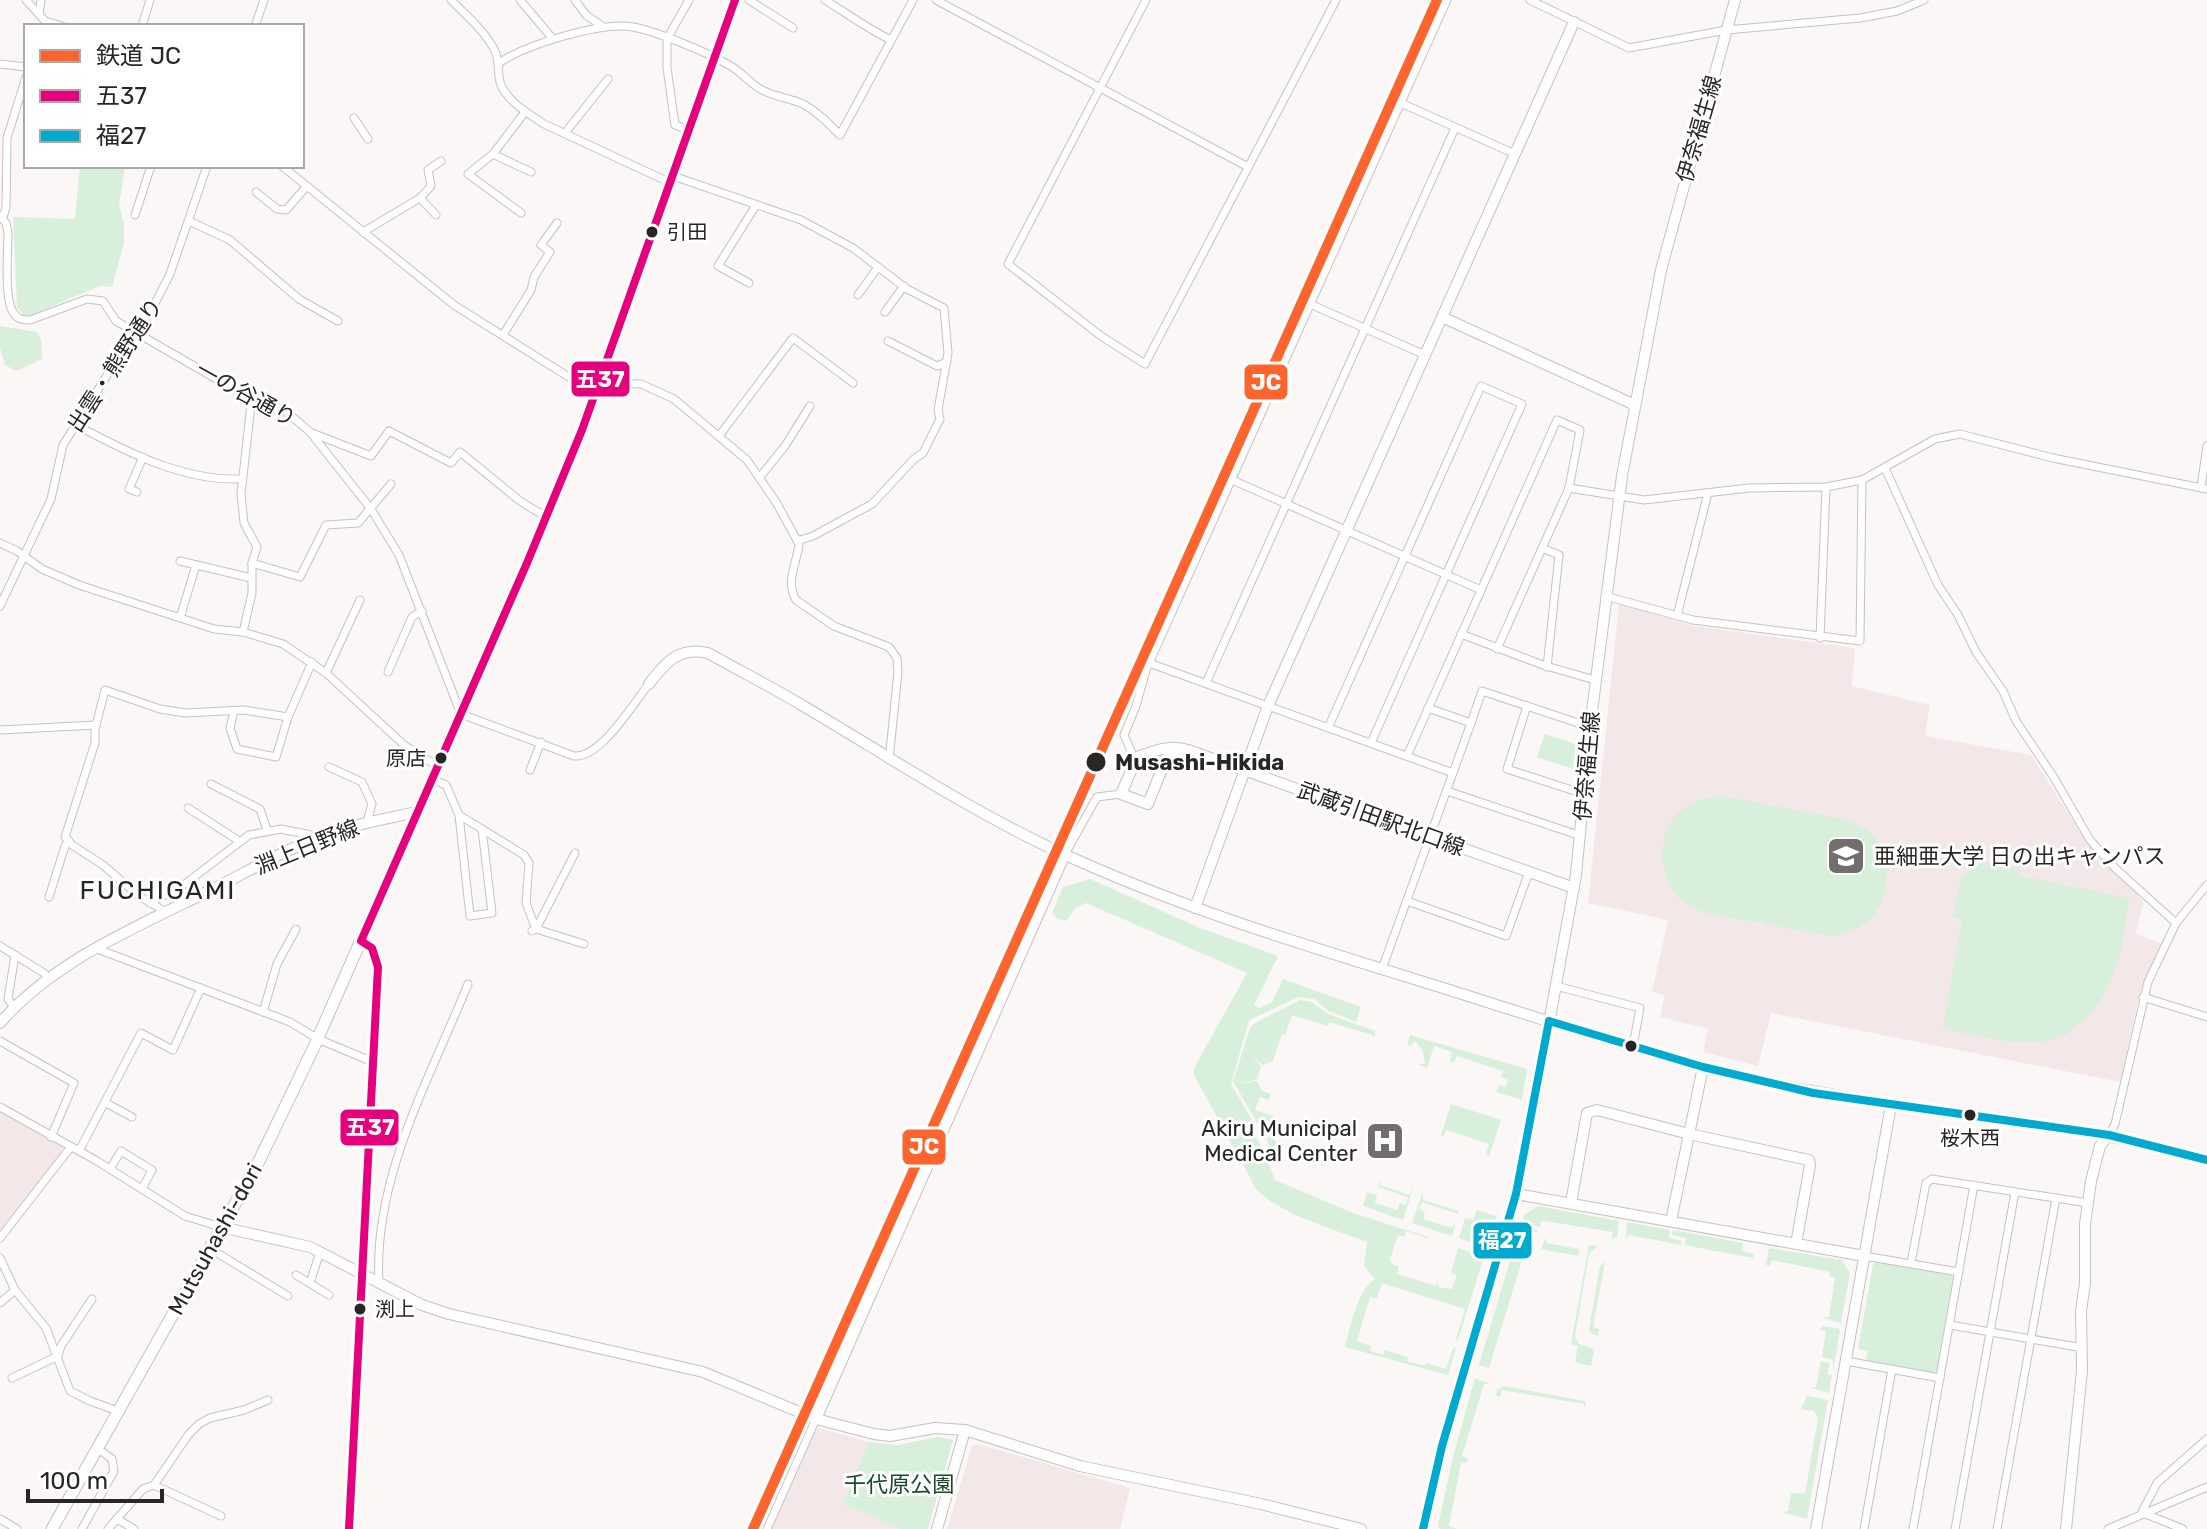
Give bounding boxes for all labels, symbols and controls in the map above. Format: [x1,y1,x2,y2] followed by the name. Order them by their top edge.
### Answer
[24,24,304,168] legend
[96,42,181,70] text: 鉄道 JC
[1671,72,1727,186] street label: 伊奈福生線
[96,82,147,110] text: 五37
[96,122,146,150] text: 福27
[667,220,707,244] place label: 引田
[644,224,660,240] marker: 引田
[62,293,168,437] street label: 出雲・熊野通り
[191,356,301,432] street label: 一の谷通り
[570,360,631,398] line badge: 五37
[1243,363,1289,401] line badge: JC
[575,366,625,393] text: 五37
[1251,369,1281,396] text: JC
[1569,710,1605,822] street label: 伊奈福生線
[386,746,426,770] place label: 原店
[1115,749,1284,776] place label: Musashi-Hikida
[433,750,449,766] marker: 原店
[1084,750,1108,774] marker: Musashi-Hikida
[1294,776,1468,862] street label: 武蔵引田駅北口線
[251,814,363,880] street label: 淵上日野線
[1825,835,1867,877] school or university icon: 亜細亜大学 日の出キャンパス
[1874,843,2165,870] place label: 亜細亜大学 日の出キャンパス
[80,875,236,906] district label: FUCHIGAMI
[1623,1038,1639,1054] unlabelled marker
[1962,1107,1978,1123] marker: 桜木西
[339,1108,400,1147] line badge: 五37
[345,1114,395,1141] text: 五37
[1201,1115,1358,1167] place label: Akiru Municipal Medical Center
[1364,1120,1406,1162] hospital icon: Akiru Municipal Medical Center
[1940,1126,2000,1150] place label: 桜木西
[901,1128,947,1166] line badge: JC
[909,1133,939,1160] text: JC
[162,1158,268,1320] street label: Mutsuhashi-dori
[1472,1221,1533,1260] line badge: 福27
[1478,1227,1527,1254] text: 福27
[375,1297,415,1321] place label: 渕上
[352,1301,368,1317] marker: 渕上
[28,1453,162,1503] scale bar
[40,1467,108,1495] text: 100 m
[844,1471,954,1498] park label: 千代原公園

